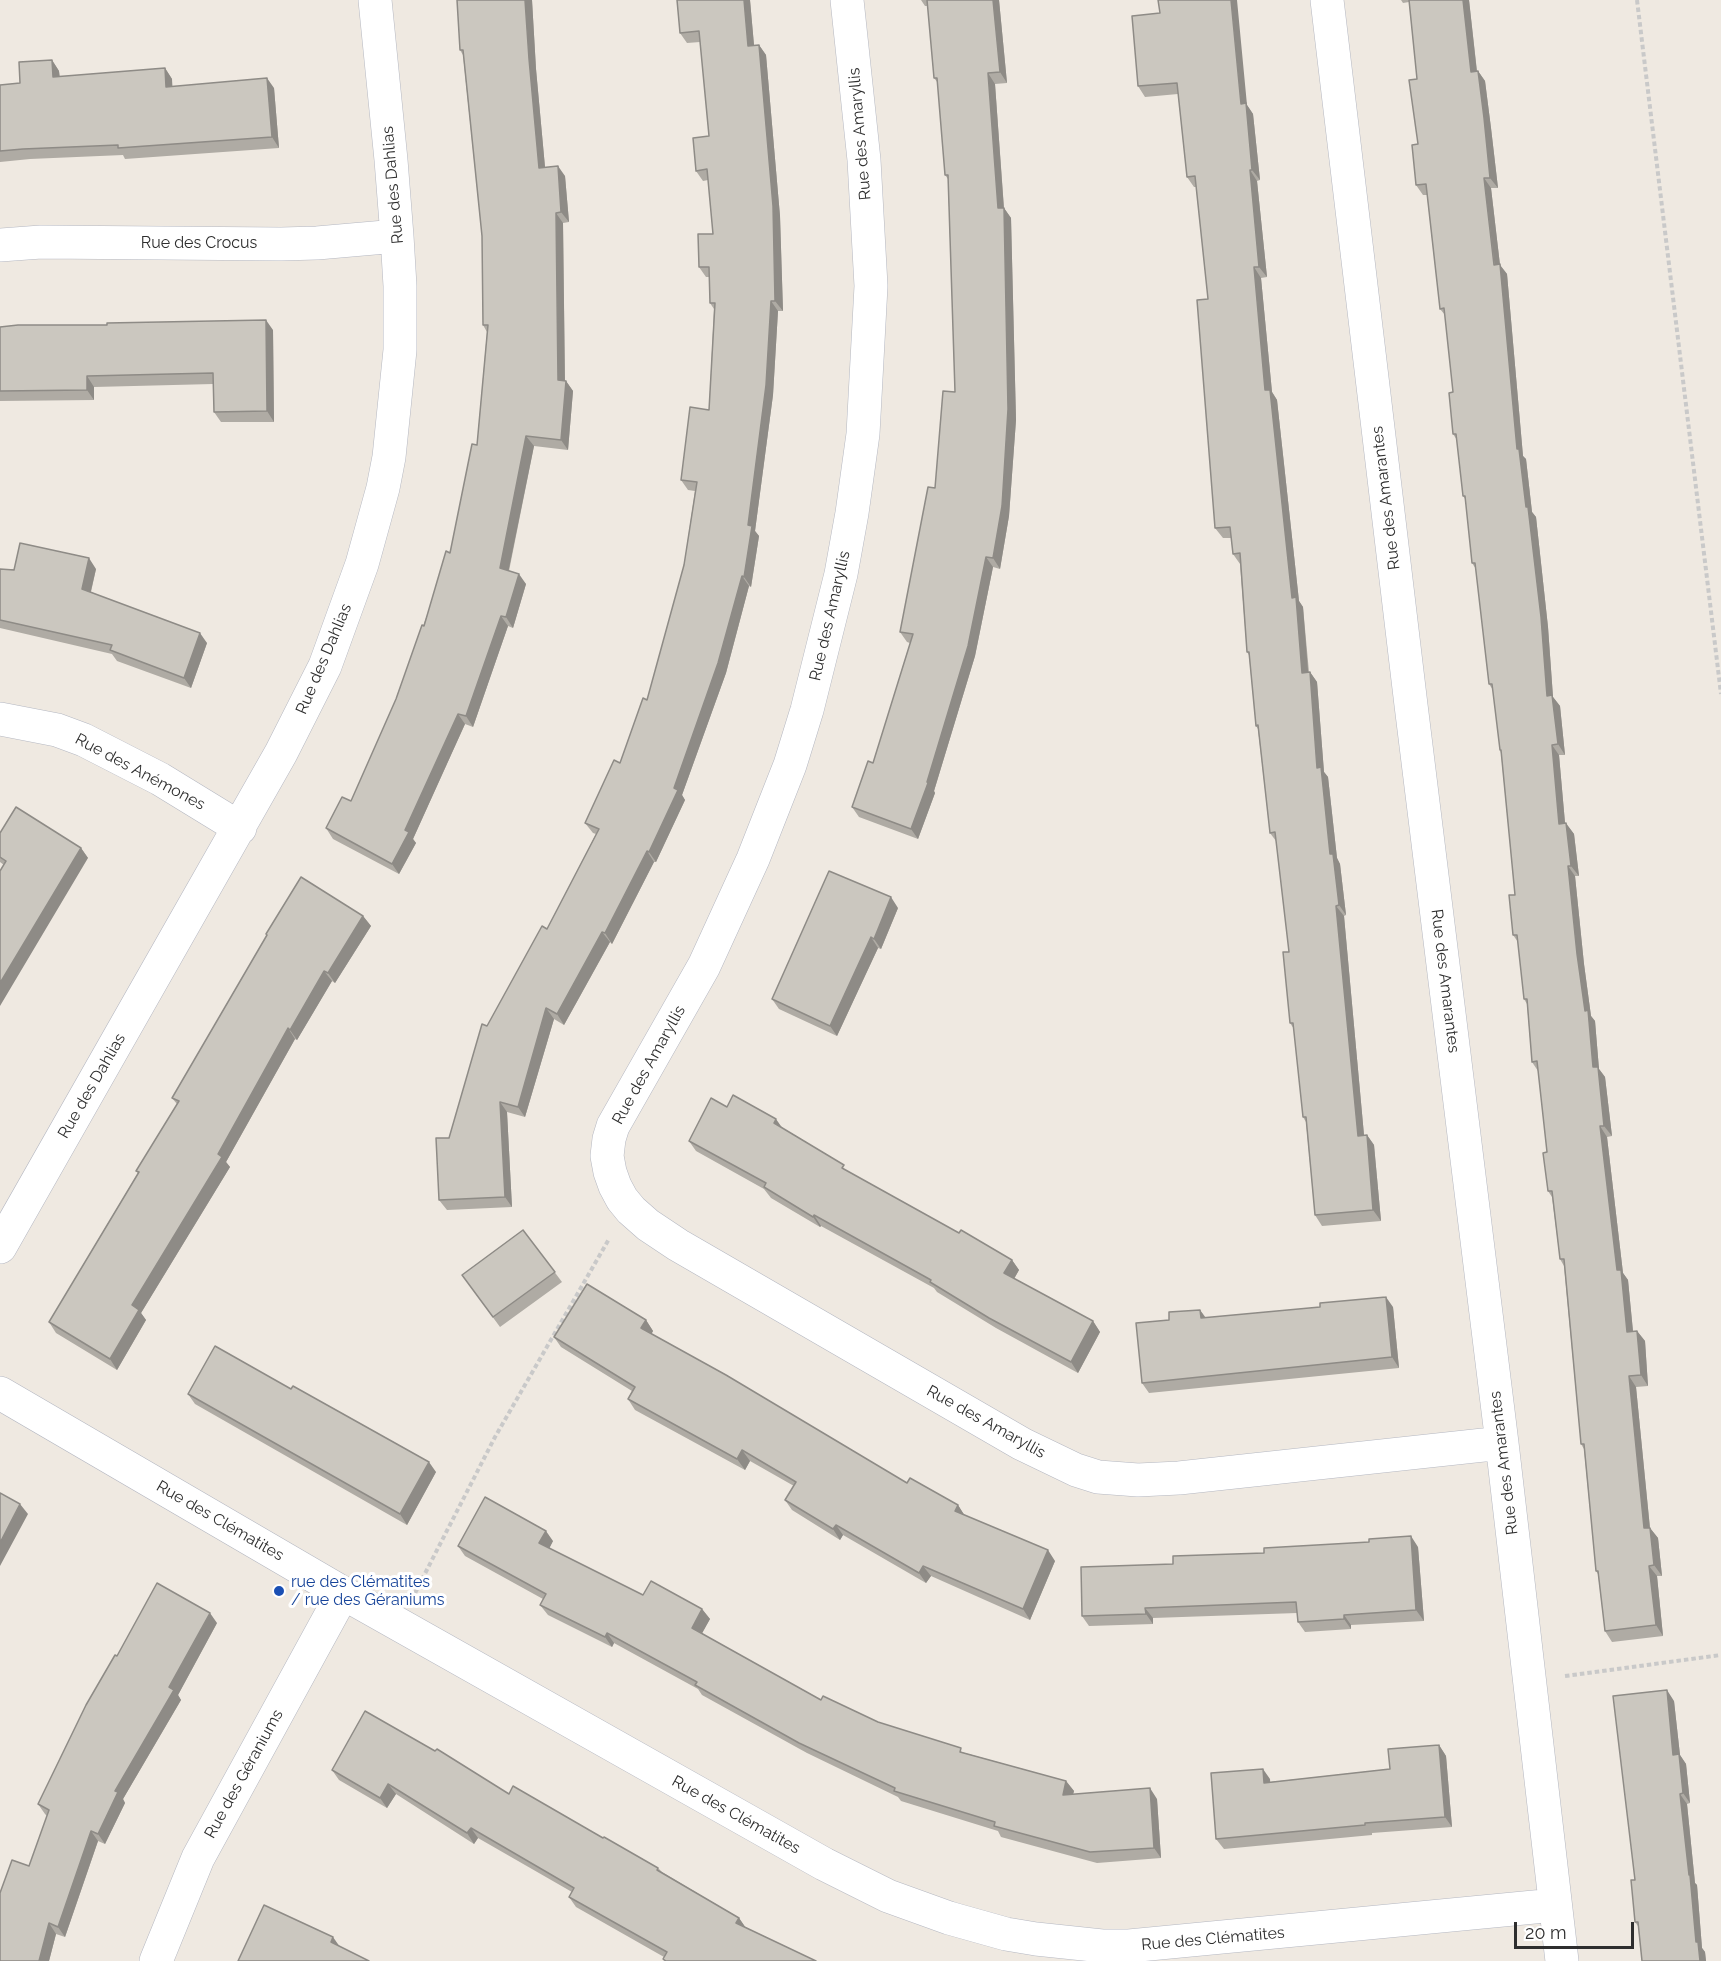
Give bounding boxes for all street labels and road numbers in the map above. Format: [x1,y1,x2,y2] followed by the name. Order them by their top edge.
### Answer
[845,67,875,201] street label: Rue des Amaryllis
[378,125,408,245] street label: Rue des Dahlias
[141,233,257,253] street label: Rue des Crocus
[1368,425,1404,571] street label: Rue des Amarantes
[806,549,854,683] street label: Rue des Amaryllis
[292,601,356,717] street label: Rue des Dahlias
[72,730,208,814] street label: Rue des Anémones
[1427,908,1463,1054] street label: Rue des Amarantes
[608,1002,690,1128] street label: Rue des Amaryllis
[54,1030,130,1142] street label: Rue des Dahlias
[923,1381,1049,1463] street label: Rue des Amaryllis
[1486,1390,1522,1536] street label: Rue des Amarantes
[153,1477,287,1565] street label: Rue des Clématites
[201,1706,287,1842] street label: Rue des Géraniums
[668,1772,804,1858] street label: Rue des Clématites
[1141,1923,1285,1955] street label: Rue des Clématites

